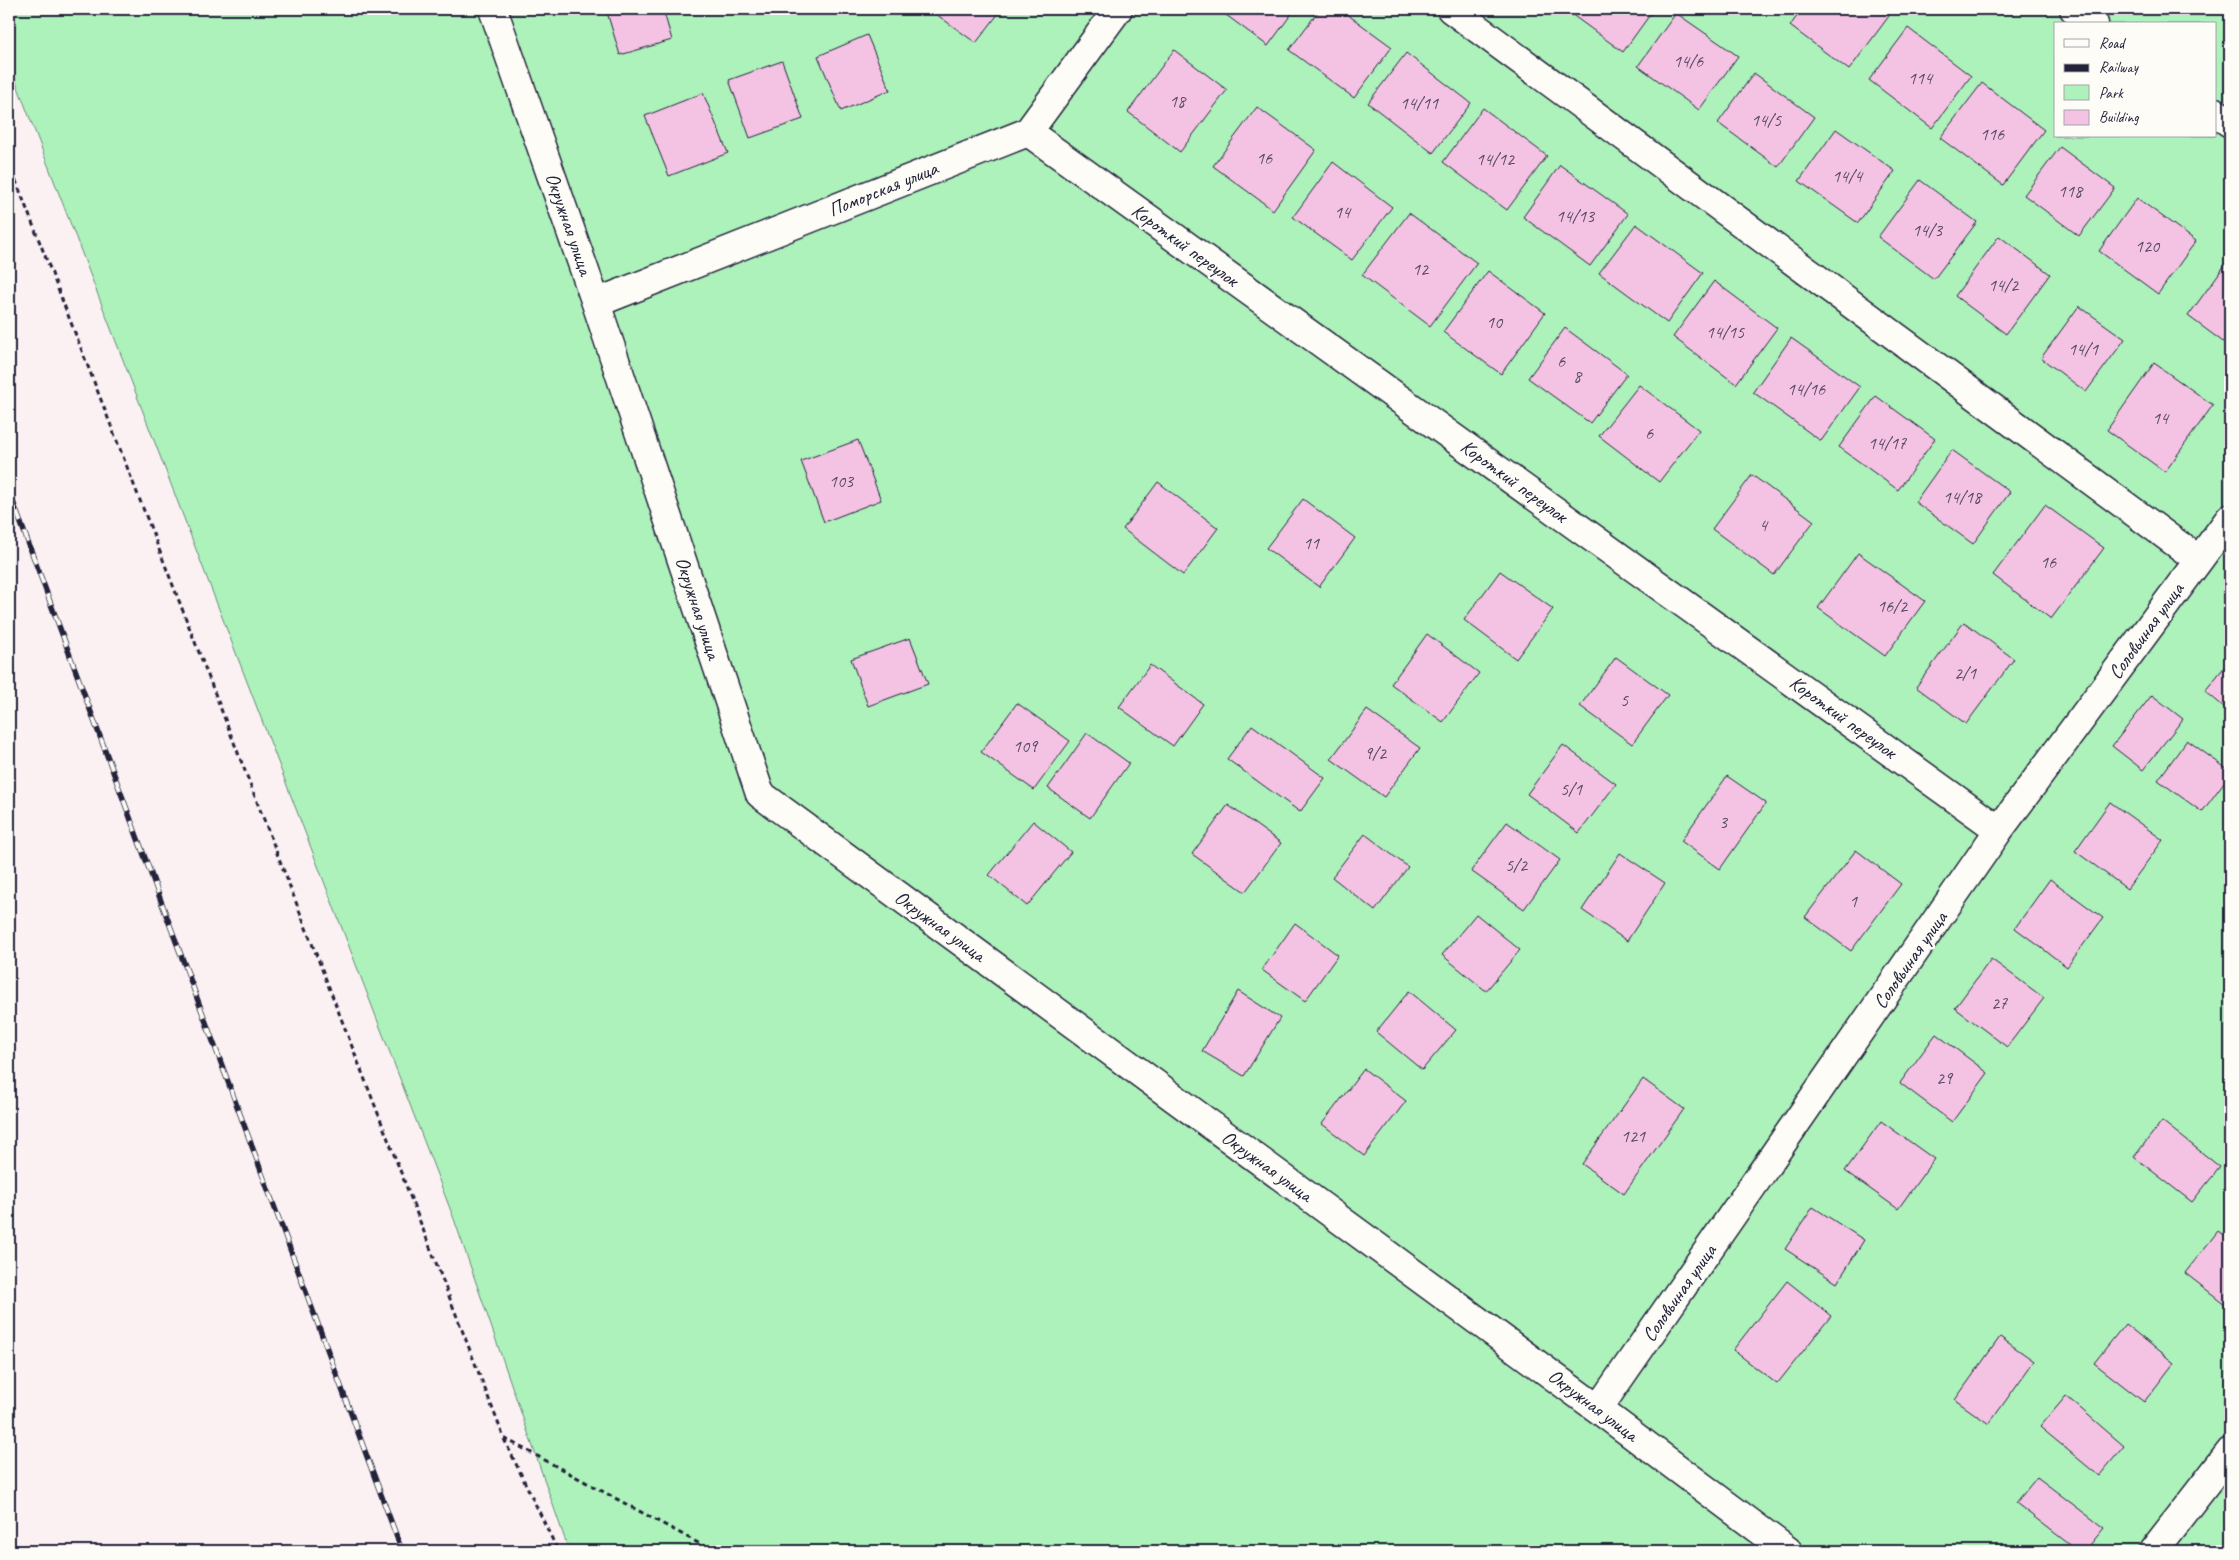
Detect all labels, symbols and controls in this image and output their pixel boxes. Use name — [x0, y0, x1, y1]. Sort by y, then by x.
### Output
legend — [2054, 22, 2216, 138]
text: Road — [2099, 34, 2126, 53]
house number: 14/6 — [1673, 50, 1704, 72]
text: Railway — [2099, 58, 2140, 77]
house number: 114 — [1908, 67, 1934, 89]
text: Park — [2099, 84, 2124, 103]
house number: 18 — [1169, 90, 1187, 112]
house number: 14/11 — [1400, 92, 1439, 114]
text: Building — [2099, 108, 2139, 127]
house number: 14/5 — [1751, 109, 1782, 131]
house number: 116 — [1980, 123, 2005, 145]
house number: 16 — [1256, 147, 1273, 169]
house number: 14/12 — [1476, 148, 1516, 170]
street label: Поморская улица — [825, 155, 943, 222]
house number: 14/4 — [1832, 165, 1864, 187]
street label: Окружная улица — [540, 170, 599, 280]
house number: 118 — [2058, 180, 2084, 202]
street label: Короткий переулок — [1127, 198, 1245, 293]
house number: 14 — [1334, 201, 1352, 223]
house number: 14/13 — [1556, 205, 1596, 227]
house number: 14/3 — [1912, 219, 1944, 241]
house number: 120 — [2135, 235, 2161, 257]
house number: 12 — [1412, 258, 1430, 280]
house number: 14/2 — [1988, 274, 2020, 296]
house number: 10 — [1486, 311, 1504, 333]
house number: 14/15 — [1706, 321, 1745, 343]
house number: 14/1 — [2068, 338, 2099, 360]
house number: 6 — [1557, 350, 1566, 372]
house number: 8 — [1573, 365, 1583, 387]
house number: 14/16 — [1787, 378, 1826, 400]
house number: 14 — [2152, 407, 2170, 429]
house number: 6 — [1645, 422, 1654, 444]
house number: 14/17 — [1868, 432, 1907, 454]
street label: Короткий переулок — [1456, 434, 1574, 529]
house number: 103 — [829, 470, 855, 492]
house number: 14/18 — [1943, 486, 1983, 508]
house number: 4 — [1759, 514, 1769, 536]
house number: 11 — [1303, 532, 1320, 554]
house number: 16 — [2040, 551, 2057, 573]
street label: Окружная улица — [670, 554, 727, 664]
street label: Соловьиная улица — [2103, 576, 2191, 684]
house number: 16/2 — [1877, 595, 1909, 617]
house number: 2/1 — [1954, 662, 1977, 684]
street label: Короткий переулок — [1785, 670, 1903, 765]
house number: 5 — [1620, 689, 1629, 711]
house number: 109 — [1013, 735, 1039, 757]
house number: 9/2 — [1364, 742, 1388, 764]
house number: 5/1 — [1560, 778, 1583, 800]
house number: 3 — [1719, 811, 1729, 833]
house number: 5/2 — [1505, 854, 1529, 876]
street label: Окружная улица — [890, 885, 992, 968]
house number: 1 — [1849, 890, 1858, 912]
street label: Соловьиная улица — [1867, 905, 1954, 1013]
house number: 27 — [1991, 992, 2008, 1014]
house number: 29 — [1936, 1067, 1954, 1089]
street label: Окружная улица — [1217, 1125, 1319, 1208]
house number: 121 — [1621, 1125, 1646, 1147]
street label: Соловьиная улица — [1636, 1238, 1723, 1346]
street label: Окружная улица — [1543, 1363, 1644, 1448]

